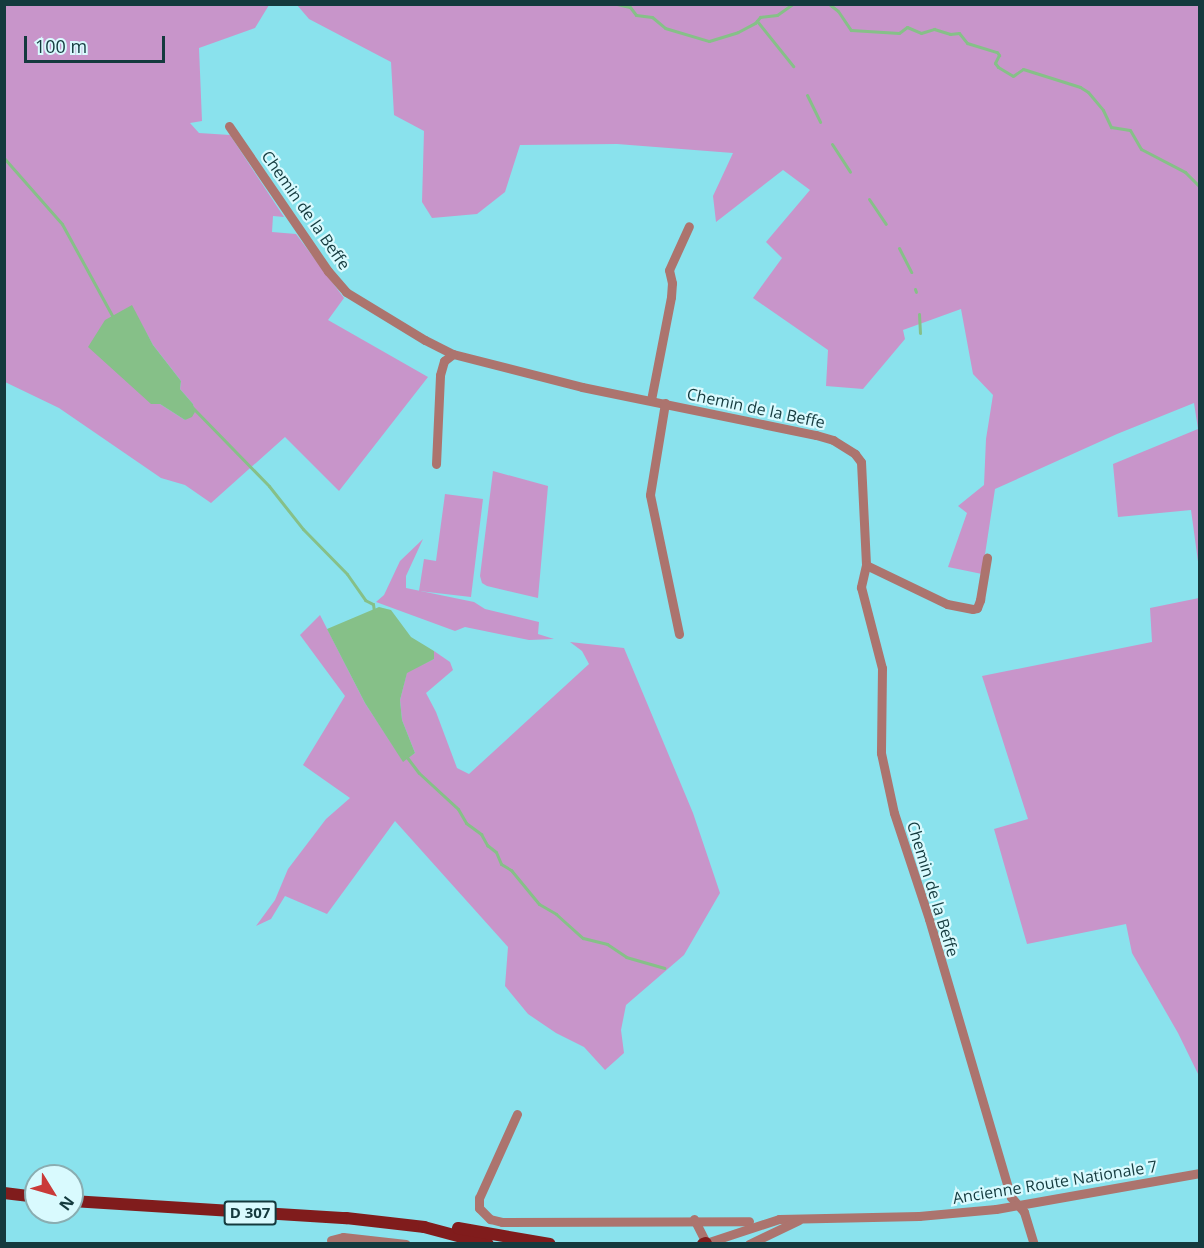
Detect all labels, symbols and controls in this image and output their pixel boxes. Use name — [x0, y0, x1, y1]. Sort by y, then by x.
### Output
scale bar — [27, 24, 168, 62]
text: 100 m — [35, 34, 87, 58]
street label: Chemin de la Beffe — [258, 147, 354, 273]
street label: Chemin de la Beffe — [685, 384, 827, 432]
street label: Chemin de la Beffe — [903, 819, 963, 959]
street label: Ancienne Route Nationale 7 — [951, 1156, 1159, 1208]
north arrow — [24, 1164, 84, 1224]
text: N — [54, 1192, 79, 1215]
road number: D 307 — [223, 1201, 277, 1225]

